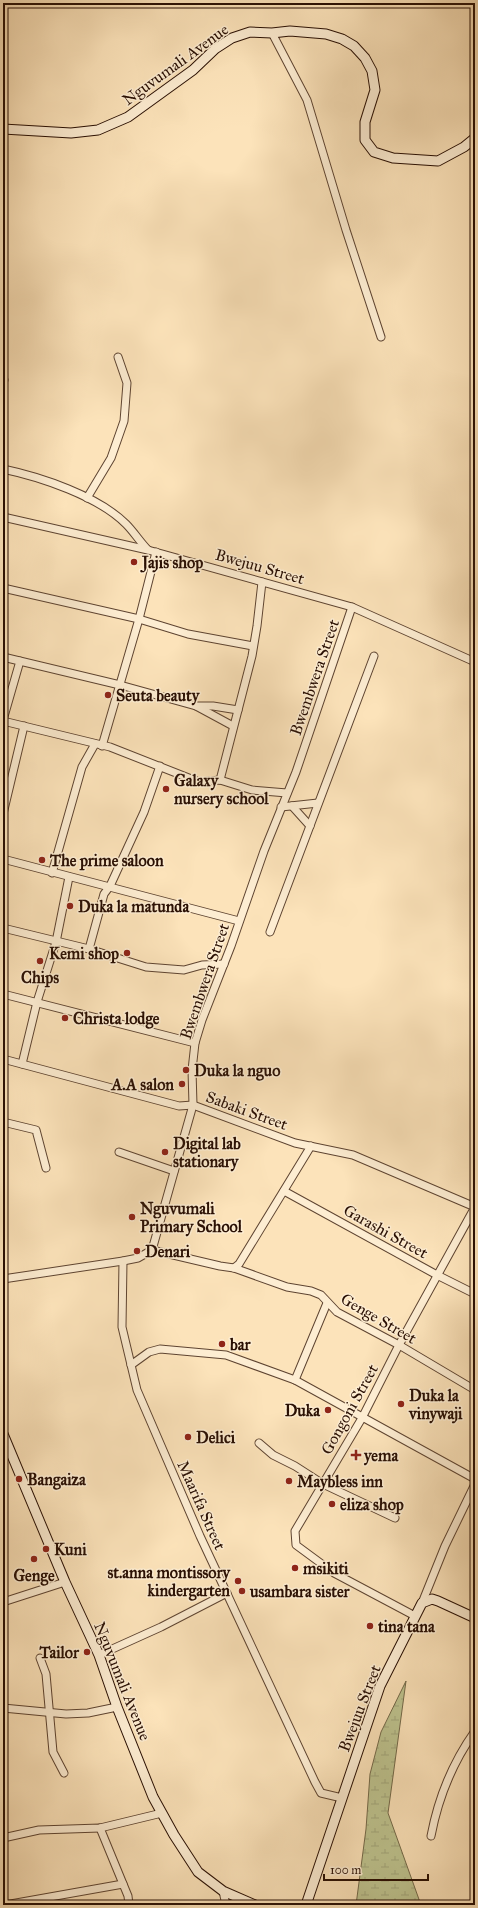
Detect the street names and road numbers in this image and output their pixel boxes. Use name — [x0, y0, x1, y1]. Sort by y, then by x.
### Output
street label: Nguvumali Avenue — [119, 19, 233, 110]
street label: Bwejuu Street — [213, 545, 307, 588]
street label: Bwembwera Street — [286, 616, 343, 738]
street label: Bwembwera Street — [176, 920, 233, 1042]
street label: Sabaki Street — [203, 1087, 291, 1134]
street label: Garashi Street — [340, 1200, 432, 1263]
street label: Genge Street — [337, 1289, 420, 1349]
street label: Gongoni Street — [317, 1360, 383, 1458]
street label: Maarifa Street — [173, 1458, 230, 1553]
street label: Nguvumali Avenue — [89, 1619, 155, 1744]
street label: Bwejuu Street — [334, 1662, 385, 1754]

